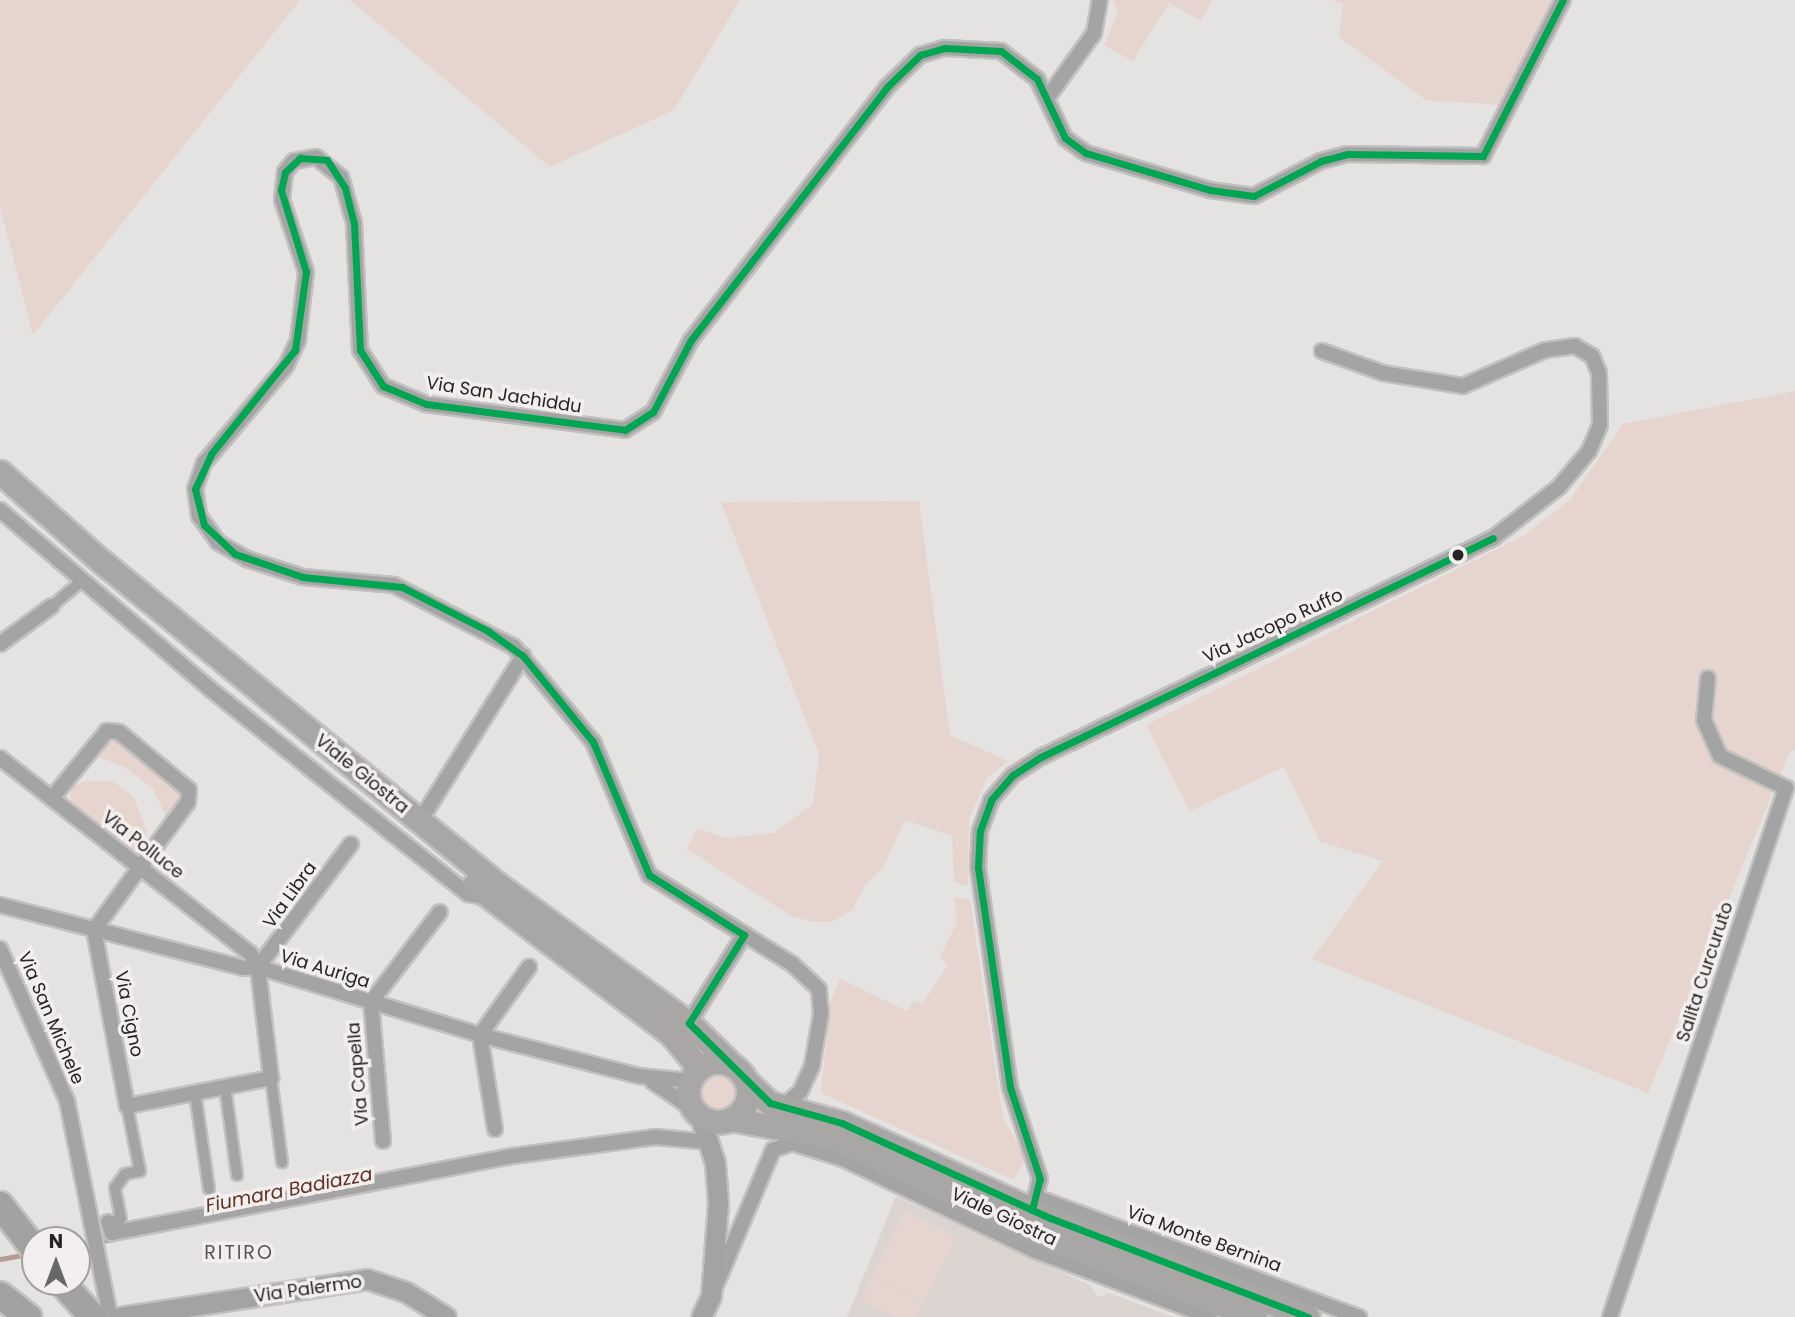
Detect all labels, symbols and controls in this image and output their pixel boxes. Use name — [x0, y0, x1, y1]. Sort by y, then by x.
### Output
street label: Via San Jachiddu — [425, 372, 583, 418]
unlabelled marker — [1451, 548, 1465, 562]
street label: Via Jacopo Ruffo — [1200, 584, 1346, 668]
street label: Viale Giostra — [311, 730, 413, 818]
street label: Via Polluce — [98, 806, 188, 884]
street label: Via Libra — [259, 858, 321, 932]
street label: Salita Curcuruto — [1672, 899, 1738, 1045]
street label: Via Auriga — [278, 945, 372, 993]
street label: Via San Michele — [13, 949, 89, 1087]
street label: Via Cigno — [110, 969, 148, 1059]
street label: Via Capella — [343, 1021, 373, 1127]
water label: Fiumara Badiazza — [204, 1163, 374, 1217]
street label: Viale Giostra — [948, 1183, 1060, 1251]
street label: Via Monte Bernina — [1124, 1201, 1284, 1277]
north arrow — [21, 1226, 91, 1296]
text: N — [49, 1228, 63, 1255]
district label: RITIRO — [205, 1242, 273, 1264]
street label: Via Palermo — [253, 1271, 363, 1307]

